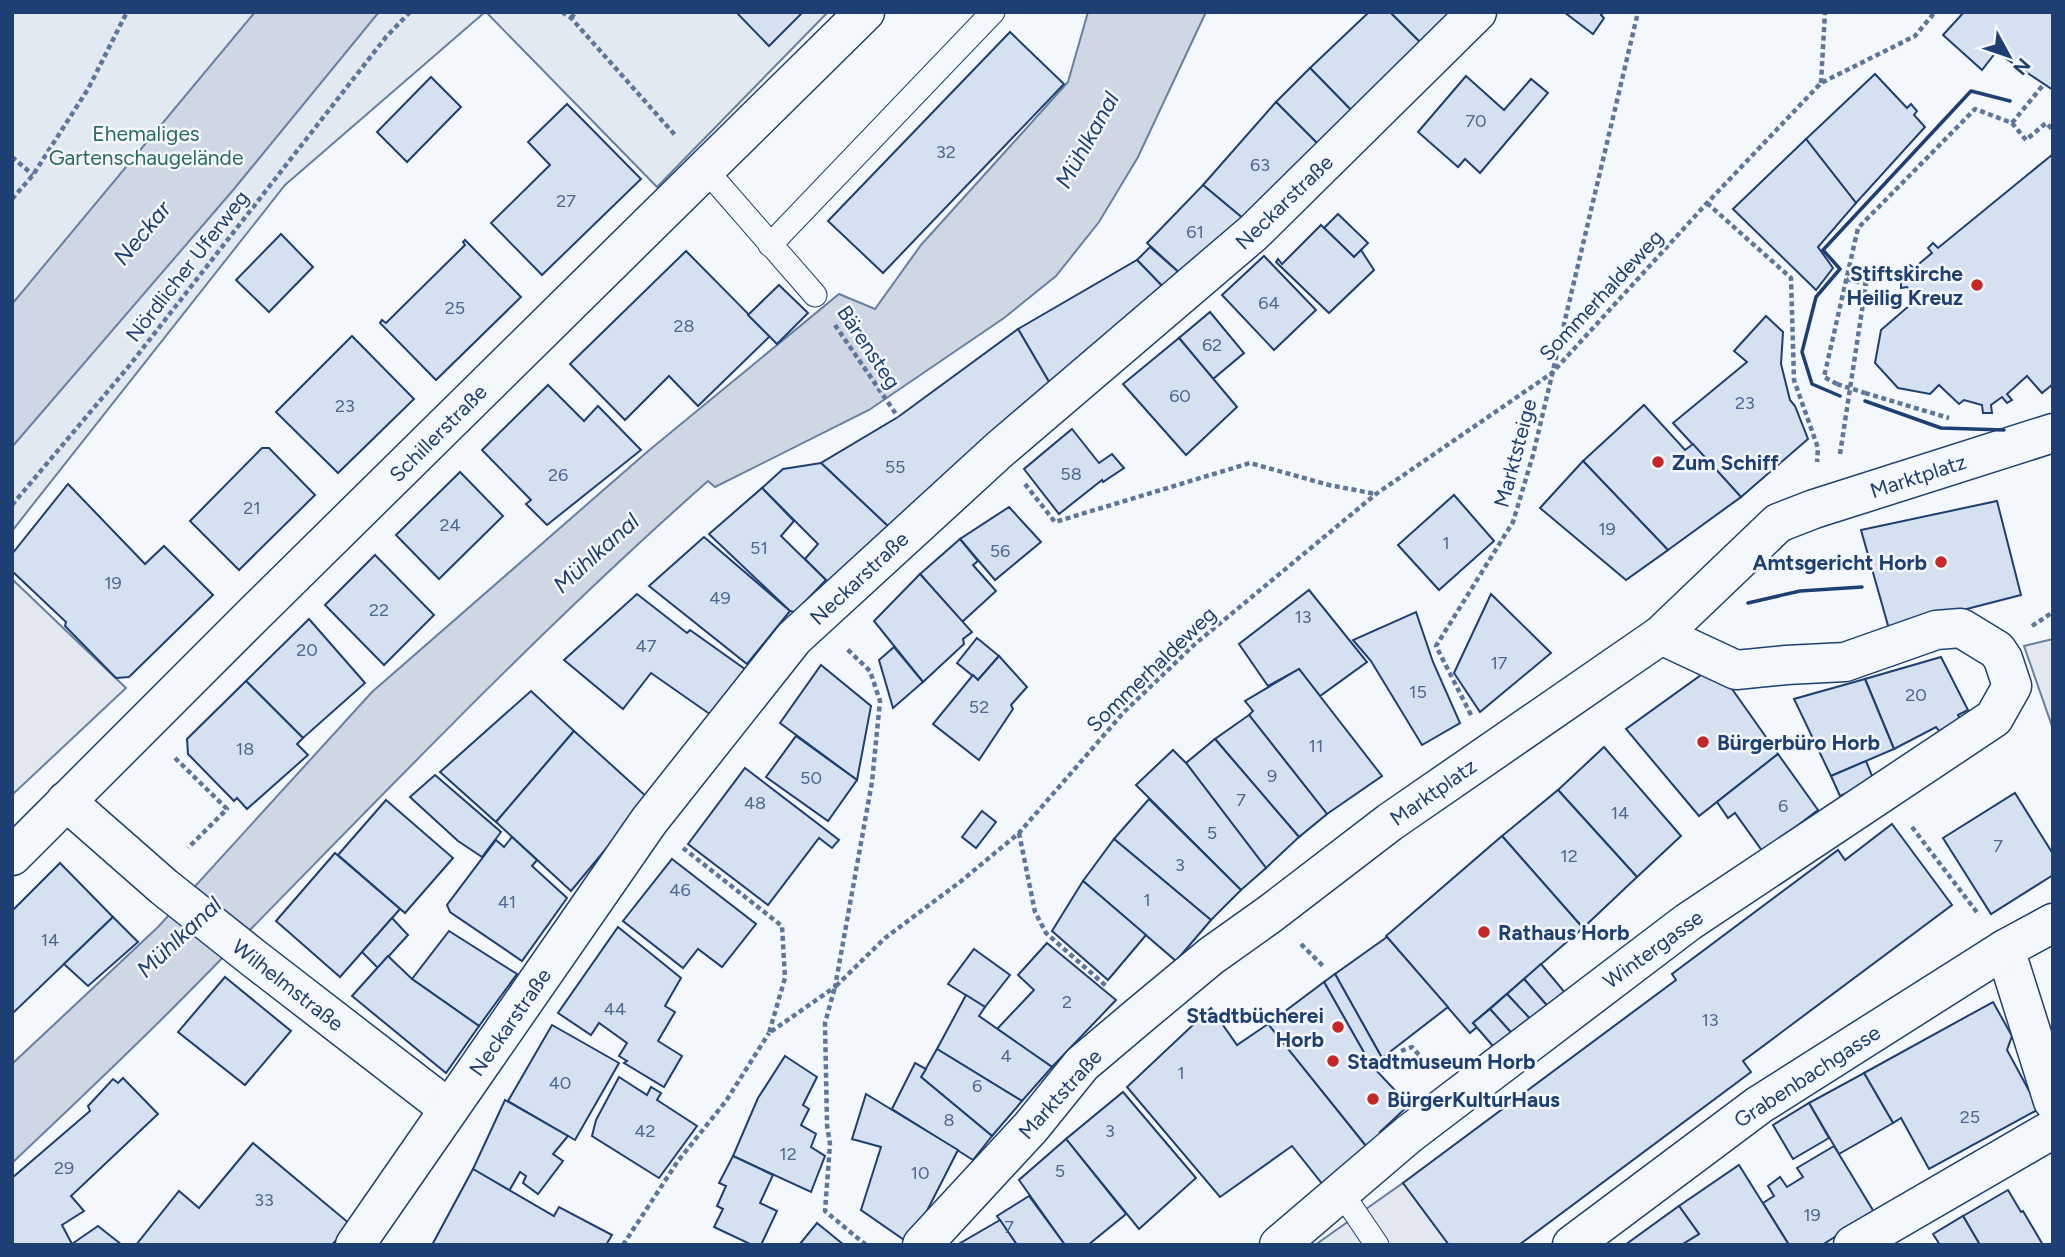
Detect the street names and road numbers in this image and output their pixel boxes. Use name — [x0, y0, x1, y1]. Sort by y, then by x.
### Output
street label: Neckarstraße — [1230, 149, 1338, 255]
street label: Nördlicher Uferweg — [120, 185, 254, 347]
street label: Sommerhaldeweg — [1534, 224, 1668, 366]
street label: Bärensteg — [832, 301, 906, 393]
street label: Schillerstraße — [384, 379, 492, 487]
street label: Marktsteige — [1488, 396, 1542, 510]
street label: Marktplatz — [1867, 449, 1969, 503]
street label: Neckarstraße — [805, 526, 913, 630]
street label: Sommerhaldeweg — [1081, 601, 1221, 737]
street label: Marktplatz — [1385, 753, 1481, 831]
street label: Wintergasse — [1598, 904, 1708, 994]
street label: Wilhelmstraße — [227, 934, 349, 1036]
street label: Neckarstraße — [464, 963, 556, 1081]
street label: Grabenbachgasse — [1729, 1019, 1885, 1133]
street label: Marktstraße — [1013, 1044, 1107, 1144]

